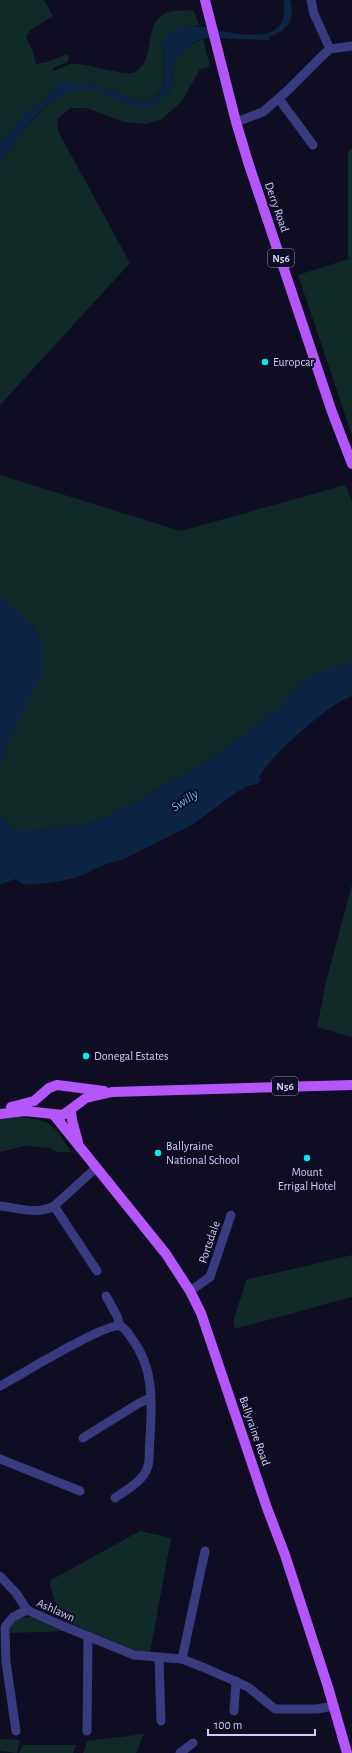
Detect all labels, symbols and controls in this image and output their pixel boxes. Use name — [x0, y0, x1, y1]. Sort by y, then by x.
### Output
street label: Derry Road — [262, 180, 291, 234]
road number: N56 — [268, 249, 294, 267]
place label: Europcar — [273, 356, 314, 368]
marker: Europcar — [260, 357, 270, 367]
water label: Swilly — [169, 787, 201, 814]
place label: Donegal Estates — [94, 1050, 169, 1062]
marker: Donegal Estates — [81, 1051, 91, 1061]
road number: N56 — [272, 1077, 298, 1095]
place label: Ballyraine National School — [166, 1140, 240, 1166]
marker: Ballyraine National School — [153, 1148, 163, 1158]
marker: Mount Errigal Hotel — [302, 1153, 312, 1163]
place label: Mount Errigal Hotel — [278, 1166, 336, 1192]
street label: Portsdale — [196, 1219, 222, 1265]
street label: Ballyraine Road — [237, 1395, 273, 1468]
street label: Ashlawn — [35, 1596, 77, 1624]
scale bar — [208, 1711, 315, 1737]
text: 100 m — [214, 1719, 242, 1731]

